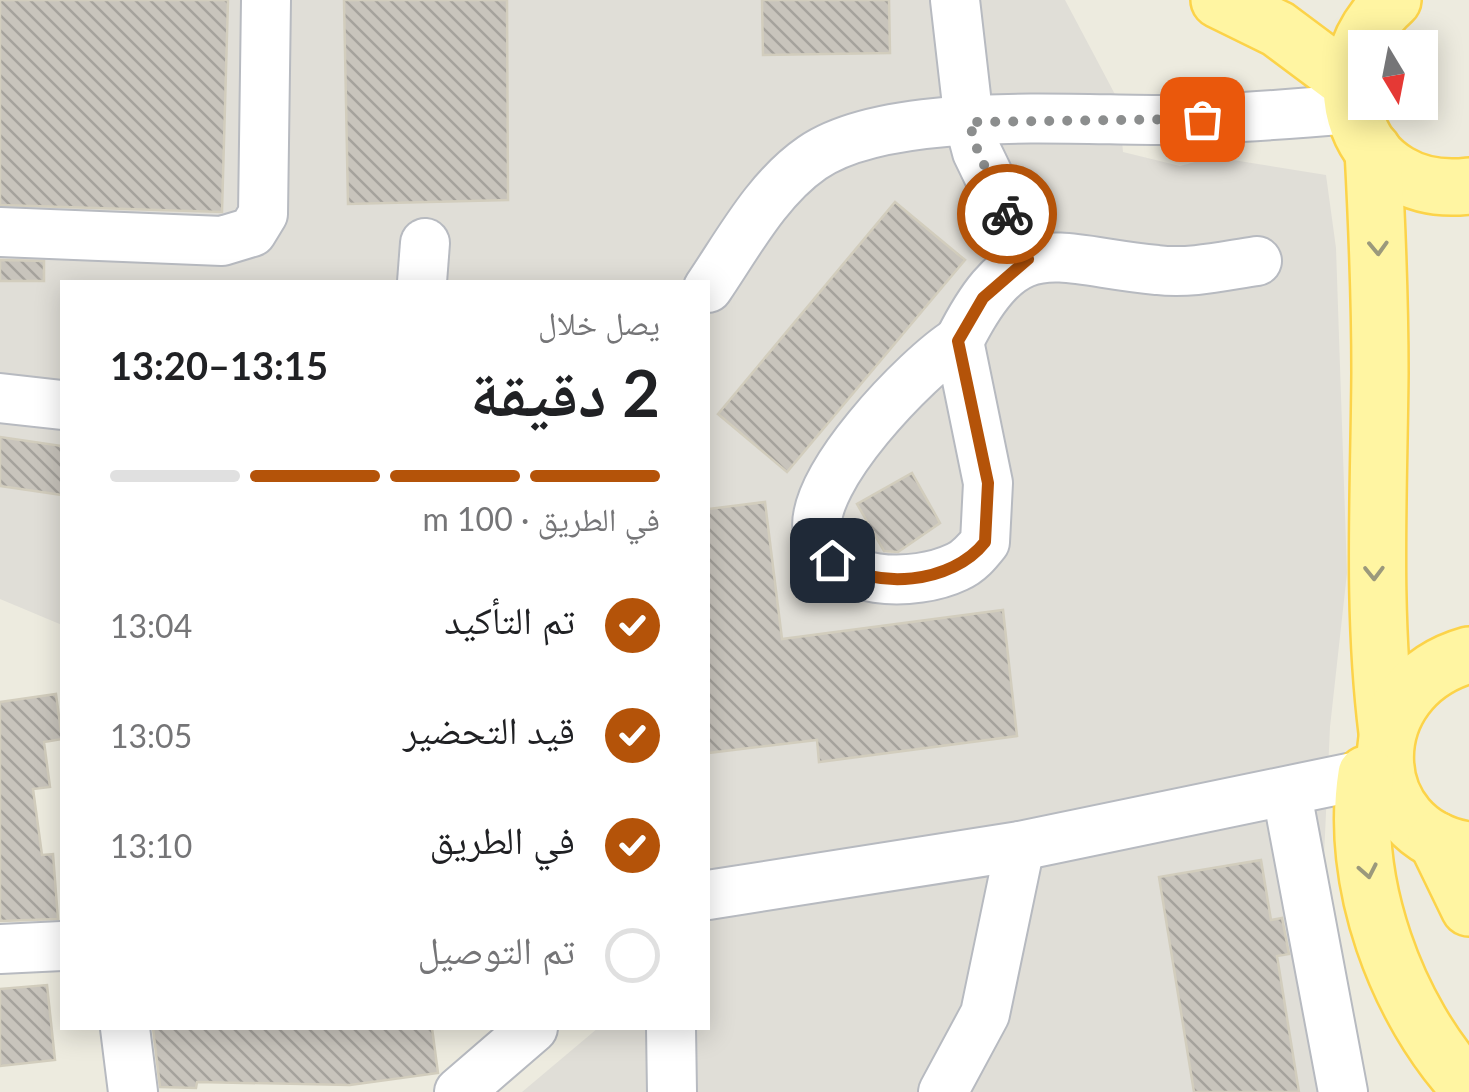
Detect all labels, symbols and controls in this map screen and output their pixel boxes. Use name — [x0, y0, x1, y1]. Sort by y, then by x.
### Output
north arrow — [1348, 30, 1438, 120]
map controls — [1348, 30, 1438, 120]
pin — [1160, 77, 1245, 162]
icon: bag — [1175, 92, 1230, 147]
courier — [957, 164, 1057, 264]
icon: bike — [980, 187, 1035, 242]
one-way arrow — [1367, 240, 1388, 256]
text: يصل خلال — [538, 303, 660, 342]
text: 13:15–13:20 — [110, 342, 328, 388]
text: 2 دقيقة — [470, 353, 660, 431]
text: في الطريق · 100 m — [422, 499, 660, 538]
pin — [790, 518, 875, 603]
icon: home — [805, 533, 860, 588]
one-way arrow — [1364, 565, 1385, 581]
text: تم التأكيد — [444, 596, 575, 642]
icon: check — [605, 598, 660, 653]
text: 13:04 — [110, 606, 192, 645]
text: قيد التحضير — [403, 706, 575, 752]
icon: check — [605, 708, 660, 763]
text: 13:05 — [110, 716, 192, 755]
text: في الطريق — [429, 816, 575, 862]
icon: check — [605, 818, 660, 873]
text: 13:10 — [110, 826, 192, 865]
one-way arrow — [1356, 862, 1377, 879]
text: تم التوصيل — [418, 926, 575, 972]

